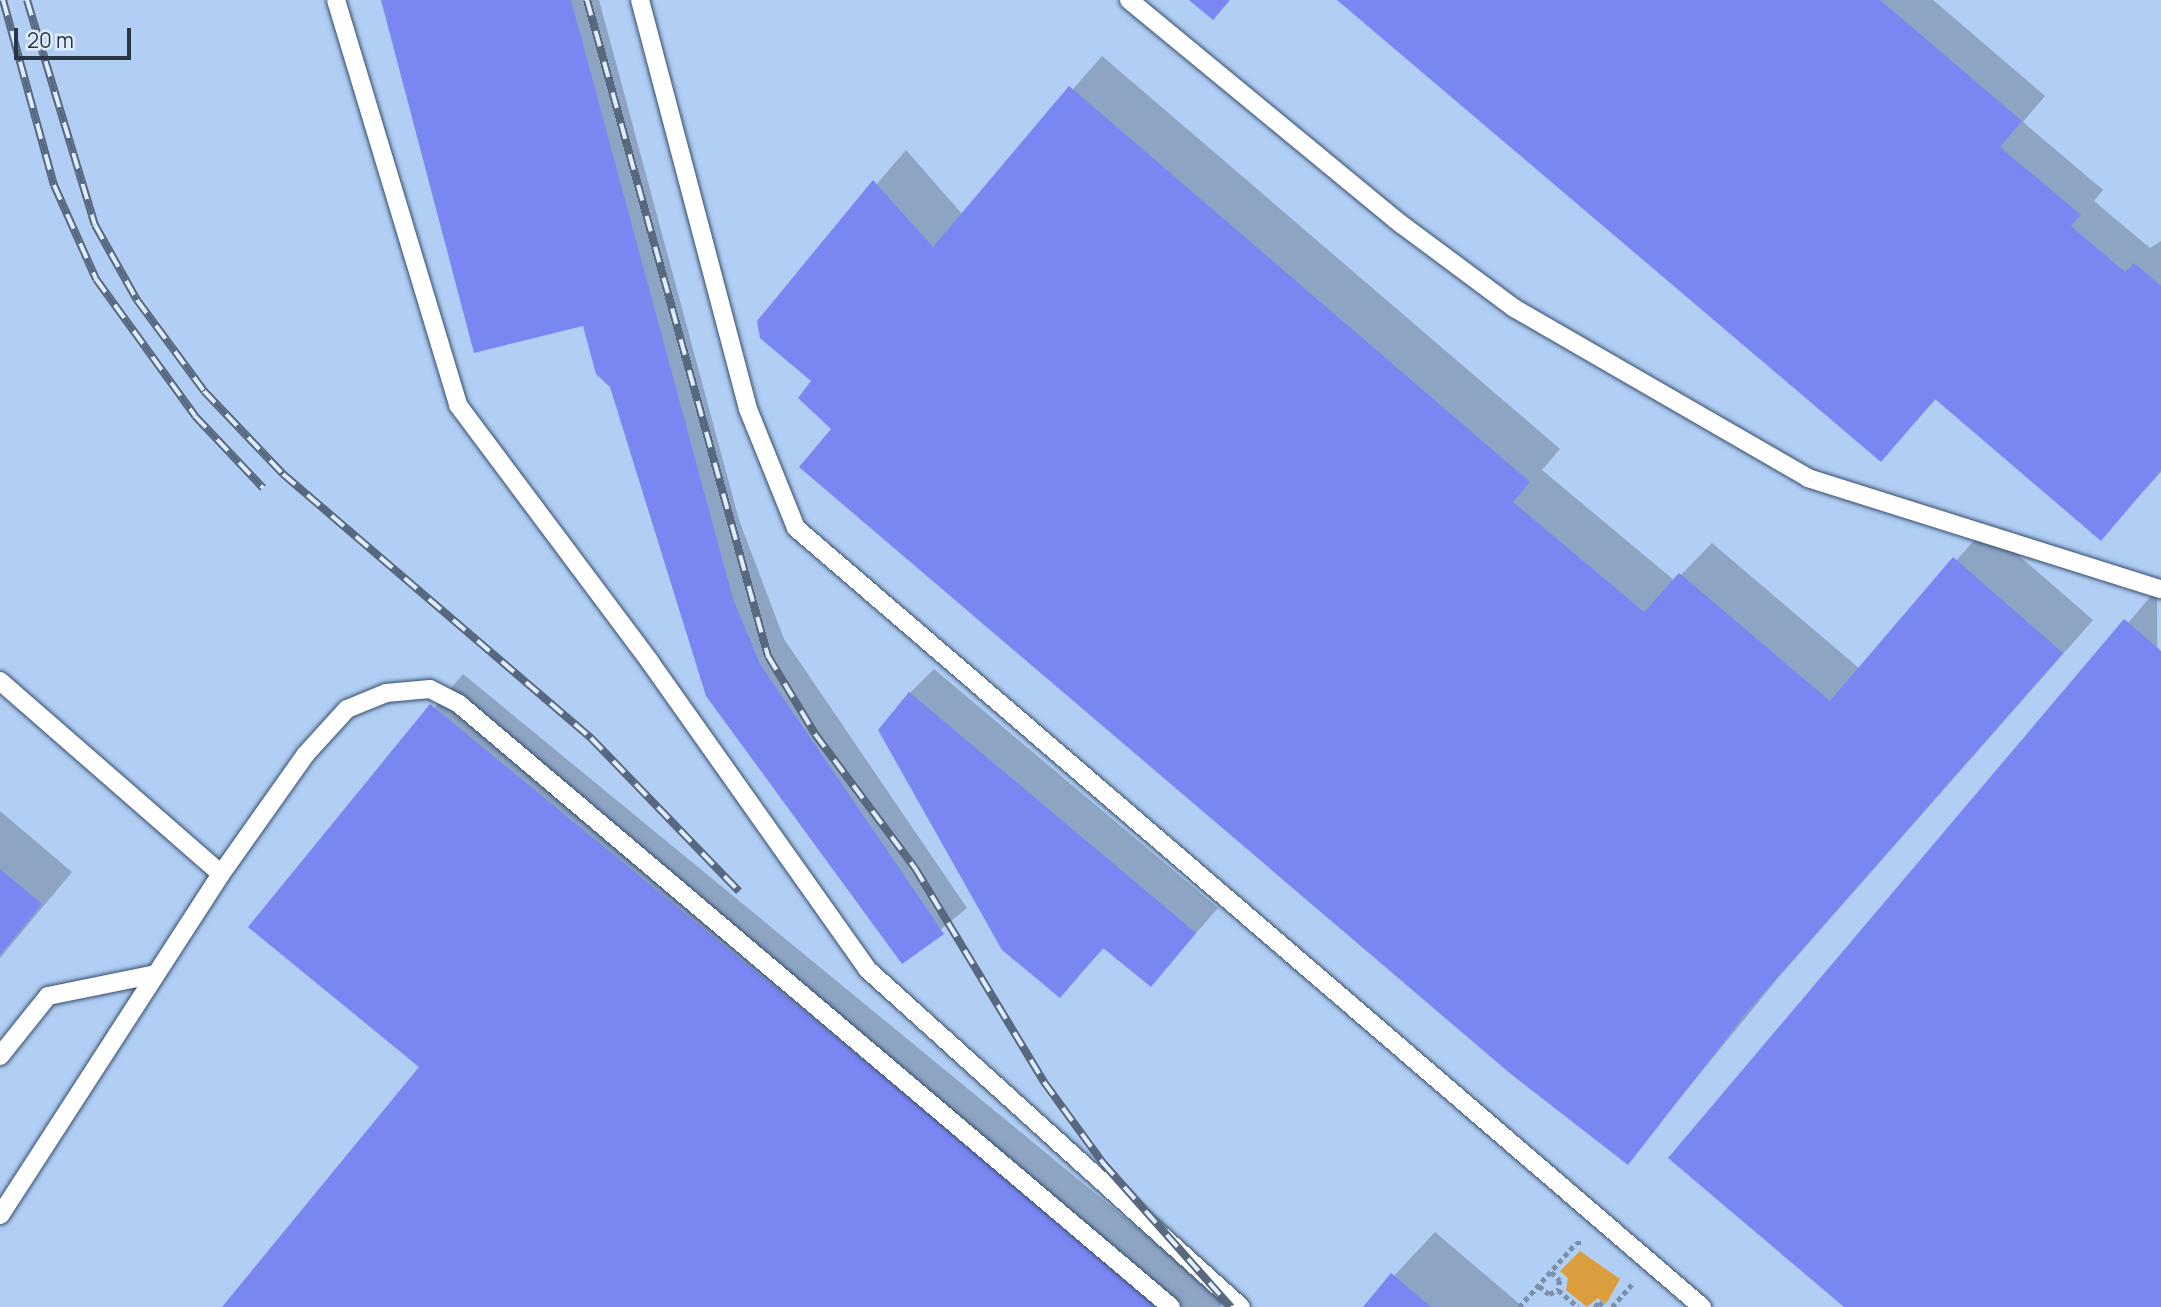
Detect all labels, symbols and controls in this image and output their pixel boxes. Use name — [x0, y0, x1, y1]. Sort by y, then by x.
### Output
scale bar — [18, 14, 135, 58]
text: 20 m — [27, 26, 74, 54]

